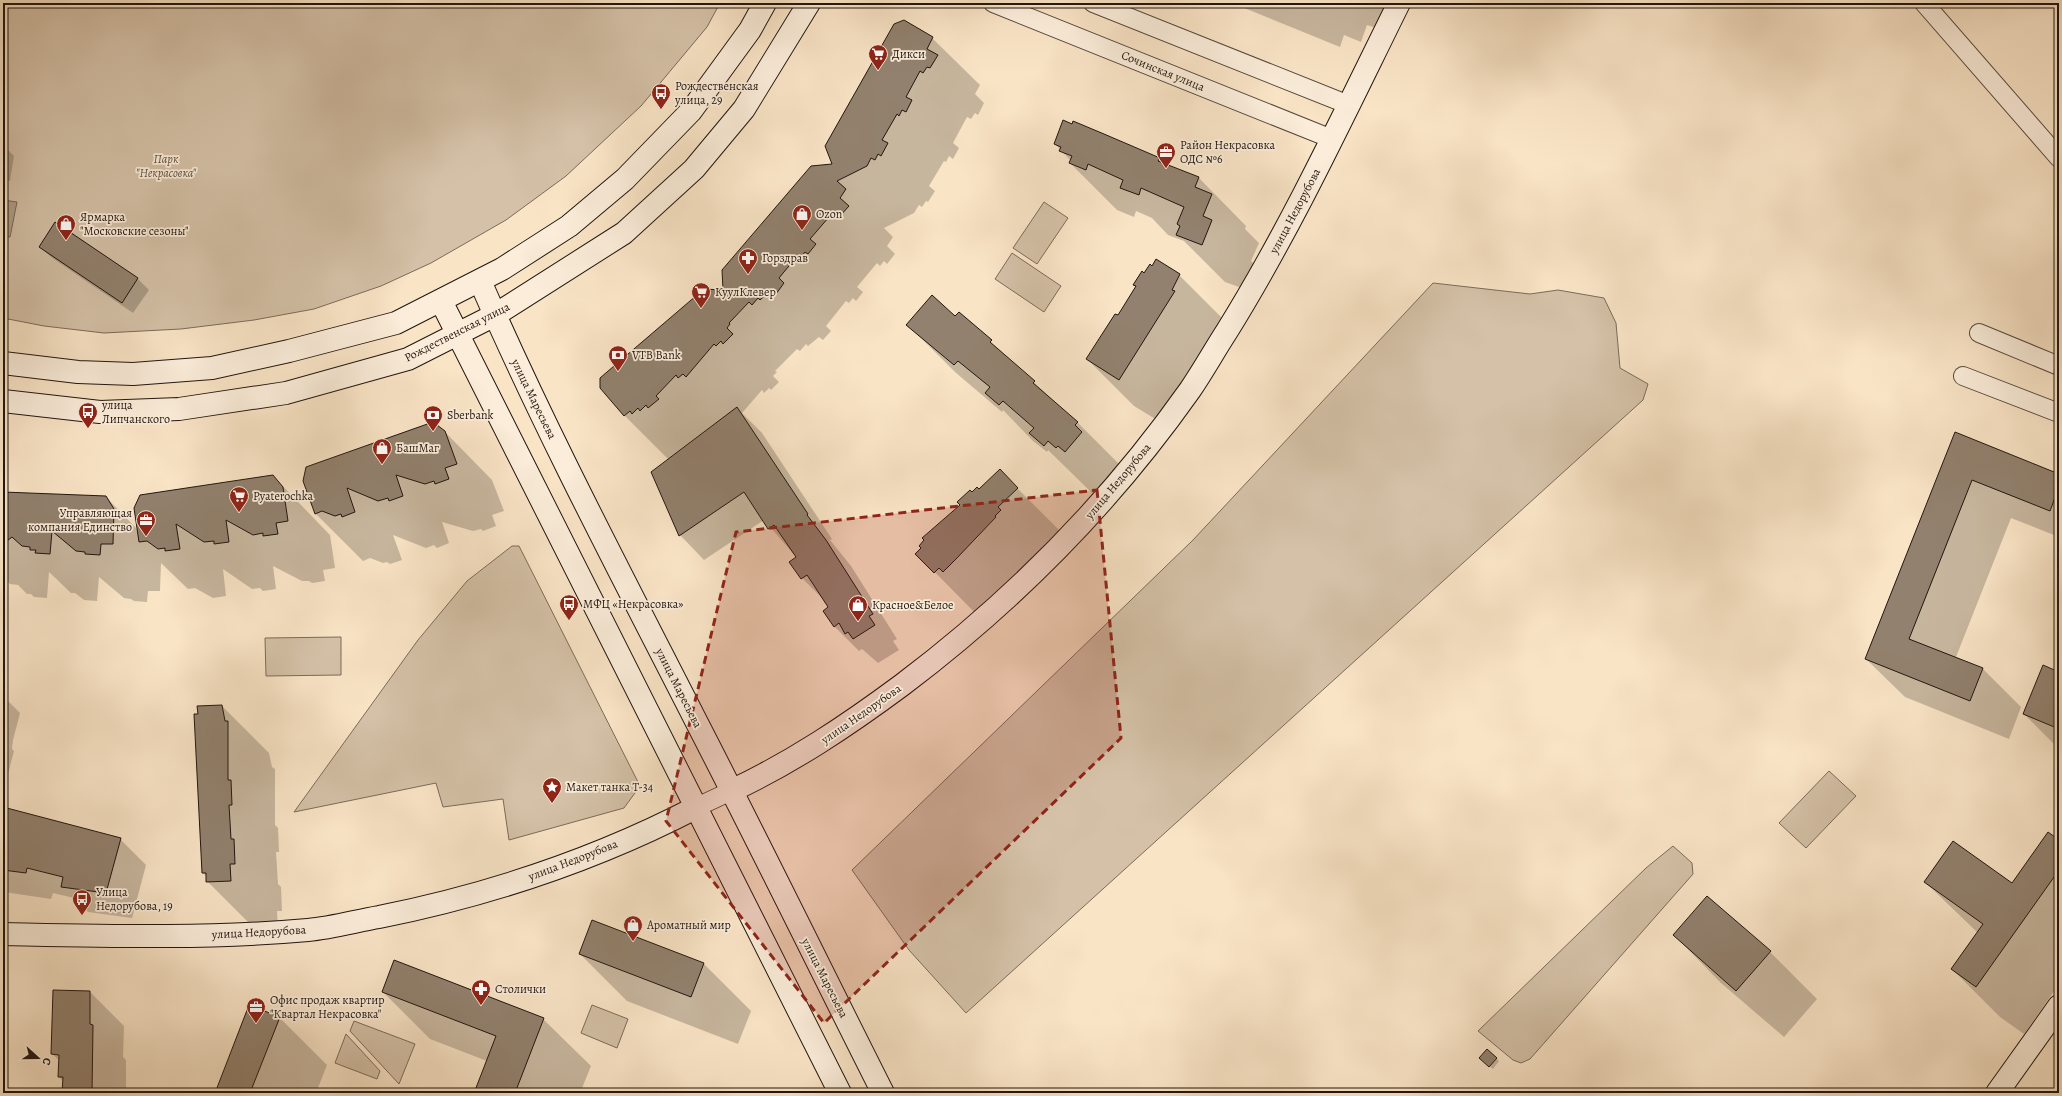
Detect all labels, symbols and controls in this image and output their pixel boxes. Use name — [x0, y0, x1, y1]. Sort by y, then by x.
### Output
supermarket icon: Дикси — [867, 43, 889, 71]
place label: Дикси — [892, 46, 925, 62]
street label: Сочинская улица — [1119, 47, 1208, 95]
place label: Рождественская улица, 29 — [674, 78, 759, 108]
bus stop icon: Рождественская улица, 29 — [650, 82, 672, 110]
place label: Район Некрасовка ОДС №6 — [1180, 137, 1275, 167]
office icon: Район Некрасовка ОДС №6 — [1155, 141, 1177, 169]
park label: Парк "Некрасовка" — [136, 151, 197, 181]
street label: улица Недорубова — [1265, 165, 1324, 257]
shop icon: Ozon — [791, 203, 813, 231]
place label: Ozon — [816, 206, 843, 222]
place label: Ярмарка "Московские сезоны" — [80, 209, 189, 239]
shop icon: Ярмарка "Московские сезоны" — [55, 213, 77, 241]
pharmacy icon: Горздрав — [737, 247, 759, 275]
place label: Горздрав — [762, 250, 808, 266]
supermarket icon: КуулКлевер — [690, 281, 712, 309]
place label: КуулКлевер — [715, 284, 776, 300]
street label: Рождественская улица — [401, 298, 513, 366]
bank icon: VTB Bank — [607, 344, 629, 372]
place label: VTB Bank — [631, 347, 681, 363]
street label: улица Маресьева — [507, 355, 561, 442]
place label: улица Липчанского — [101, 397, 170, 427]
bus stop icon: улица Липчанского — [77, 401, 99, 429]
bank icon: Sberbank — [422, 404, 444, 432]
place label: Sberbank — [447, 407, 494, 423]
shop icon: БашМаг — [371, 437, 393, 465]
street label: улица Недорубова — [1081, 439, 1155, 523]
place label: БашМаг — [396, 440, 439, 456]
supermarket icon: Pyaterochka — [228, 485, 250, 513]
place label: Pyaterochka — [253, 488, 313, 504]
place label: Управляющая компания Единство — [28, 505, 132, 535]
office icon: Управляющая компания Единство — [135, 509, 157, 537]
bus stop icon: МФЦ «Некрасовка» — [558, 593, 580, 621]
shop icon: Красное&Белое — [847, 594, 869, 622]
place label: МФЦ «Некрасовка» — [583, 596, 683, 612]
place label: Красное&Белое — [872, 597, 954, 613]
street label: улица Маресьева — [652, 644, 706, 731]
street label: улица Недорубова — [817, 680, 905, 748]
place icon: Макет танка Т-34 — [541, 776, 563, 804]
place label: Макет танка Т-34 — [566, 779, 654, 795]
street label: улица Недорубова — [525, 835, 620, 885]
place label: Улица Недорубова, 19 — [96, 884, 173, 914]
bus stop icon: Улица Недорубова, 19 — [71, 888, 93, 916]
shop icon: Ароматный мир — [622, 914, 644, 942]
place label: Ароматный мир — [646, 917, 731, 933]
street label: улица Недорубова — [210, 922, 307, 943]
street label: улица Маресьева — [798, 934, 852, 1021]
pharmacy icon: Столички — [470, 978, 492, 1006]
place label: Столички — [495, 981, 546, 997]
place label: Офис продаж квартир "Квартал Некрасовка" — [270, 992, 385, 1022]
office icon: Офис продаж квартир "Квартал Некрасовка" — [245, 996, 267, 1024]
north arrow — [18, 1038, 58, 1078]
text: С — [39, 1056, 55, 1067]

